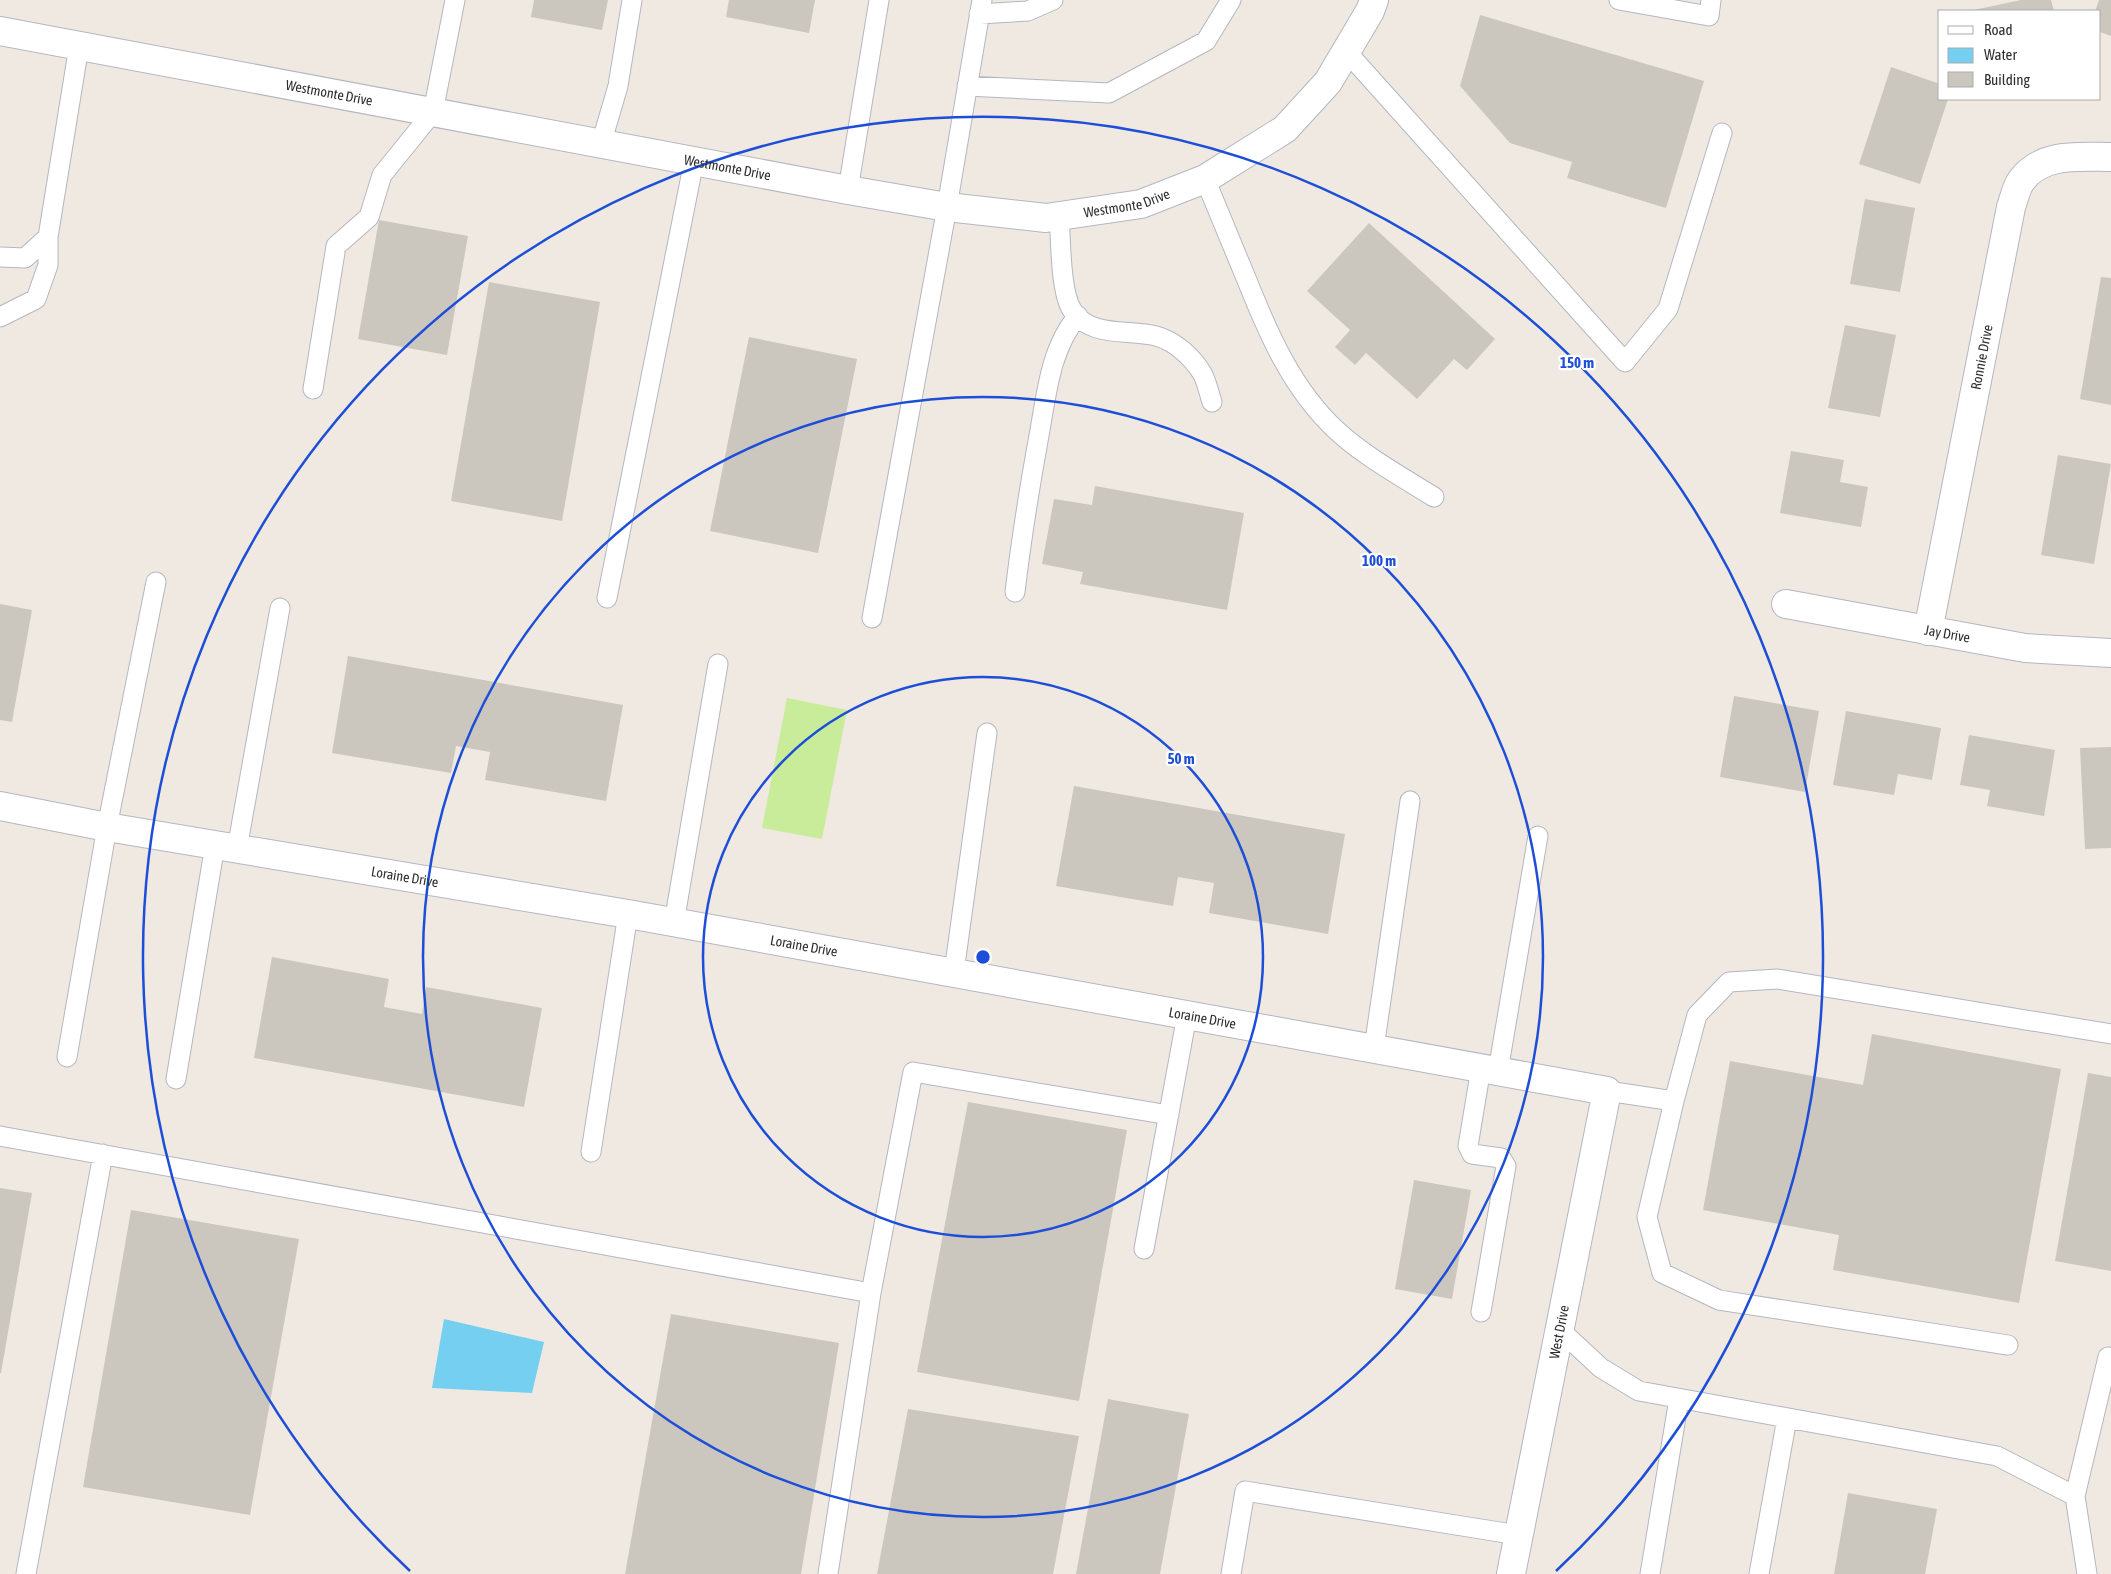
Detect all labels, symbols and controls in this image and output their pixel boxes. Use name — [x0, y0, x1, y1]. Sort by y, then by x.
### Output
legend — [1938, 10, 2101, 100]
text: Road — [1984, 21, 2013, 38]
text: Water — [1984, 46, 2017, 63]
text: Building — [1984, 71, 2030, 88]
street label: Westmonte Drive — [285, 77, 374, 109]
street label: Westmonte Drive — [683, 151, 772, 183]
street label: Westmonte Drive — [1083, 186, 1172, 220]
street label: Ronnie Drive — [1967, 323, 1996, 391]
text: 150 m — [1560, 354, 1594, 371]
text: 100 m — [1362, 552, 1396, 569]
street label: Jay Drive — [1923, 622, 1971, 646]
text: 50 m — [1168, 750, 1195, 767]
street label: Loraine Drive — [370, 863, 440, 890]
street label: Loraine Drive — [769, 932, 839, 960]
centre of rings — [974, 948, 992, 966]
street label: Loraine Drive — [1168, 1004, 1237, 1032]
street label: West Drive — [1546, 1304, 1572, 1360]

